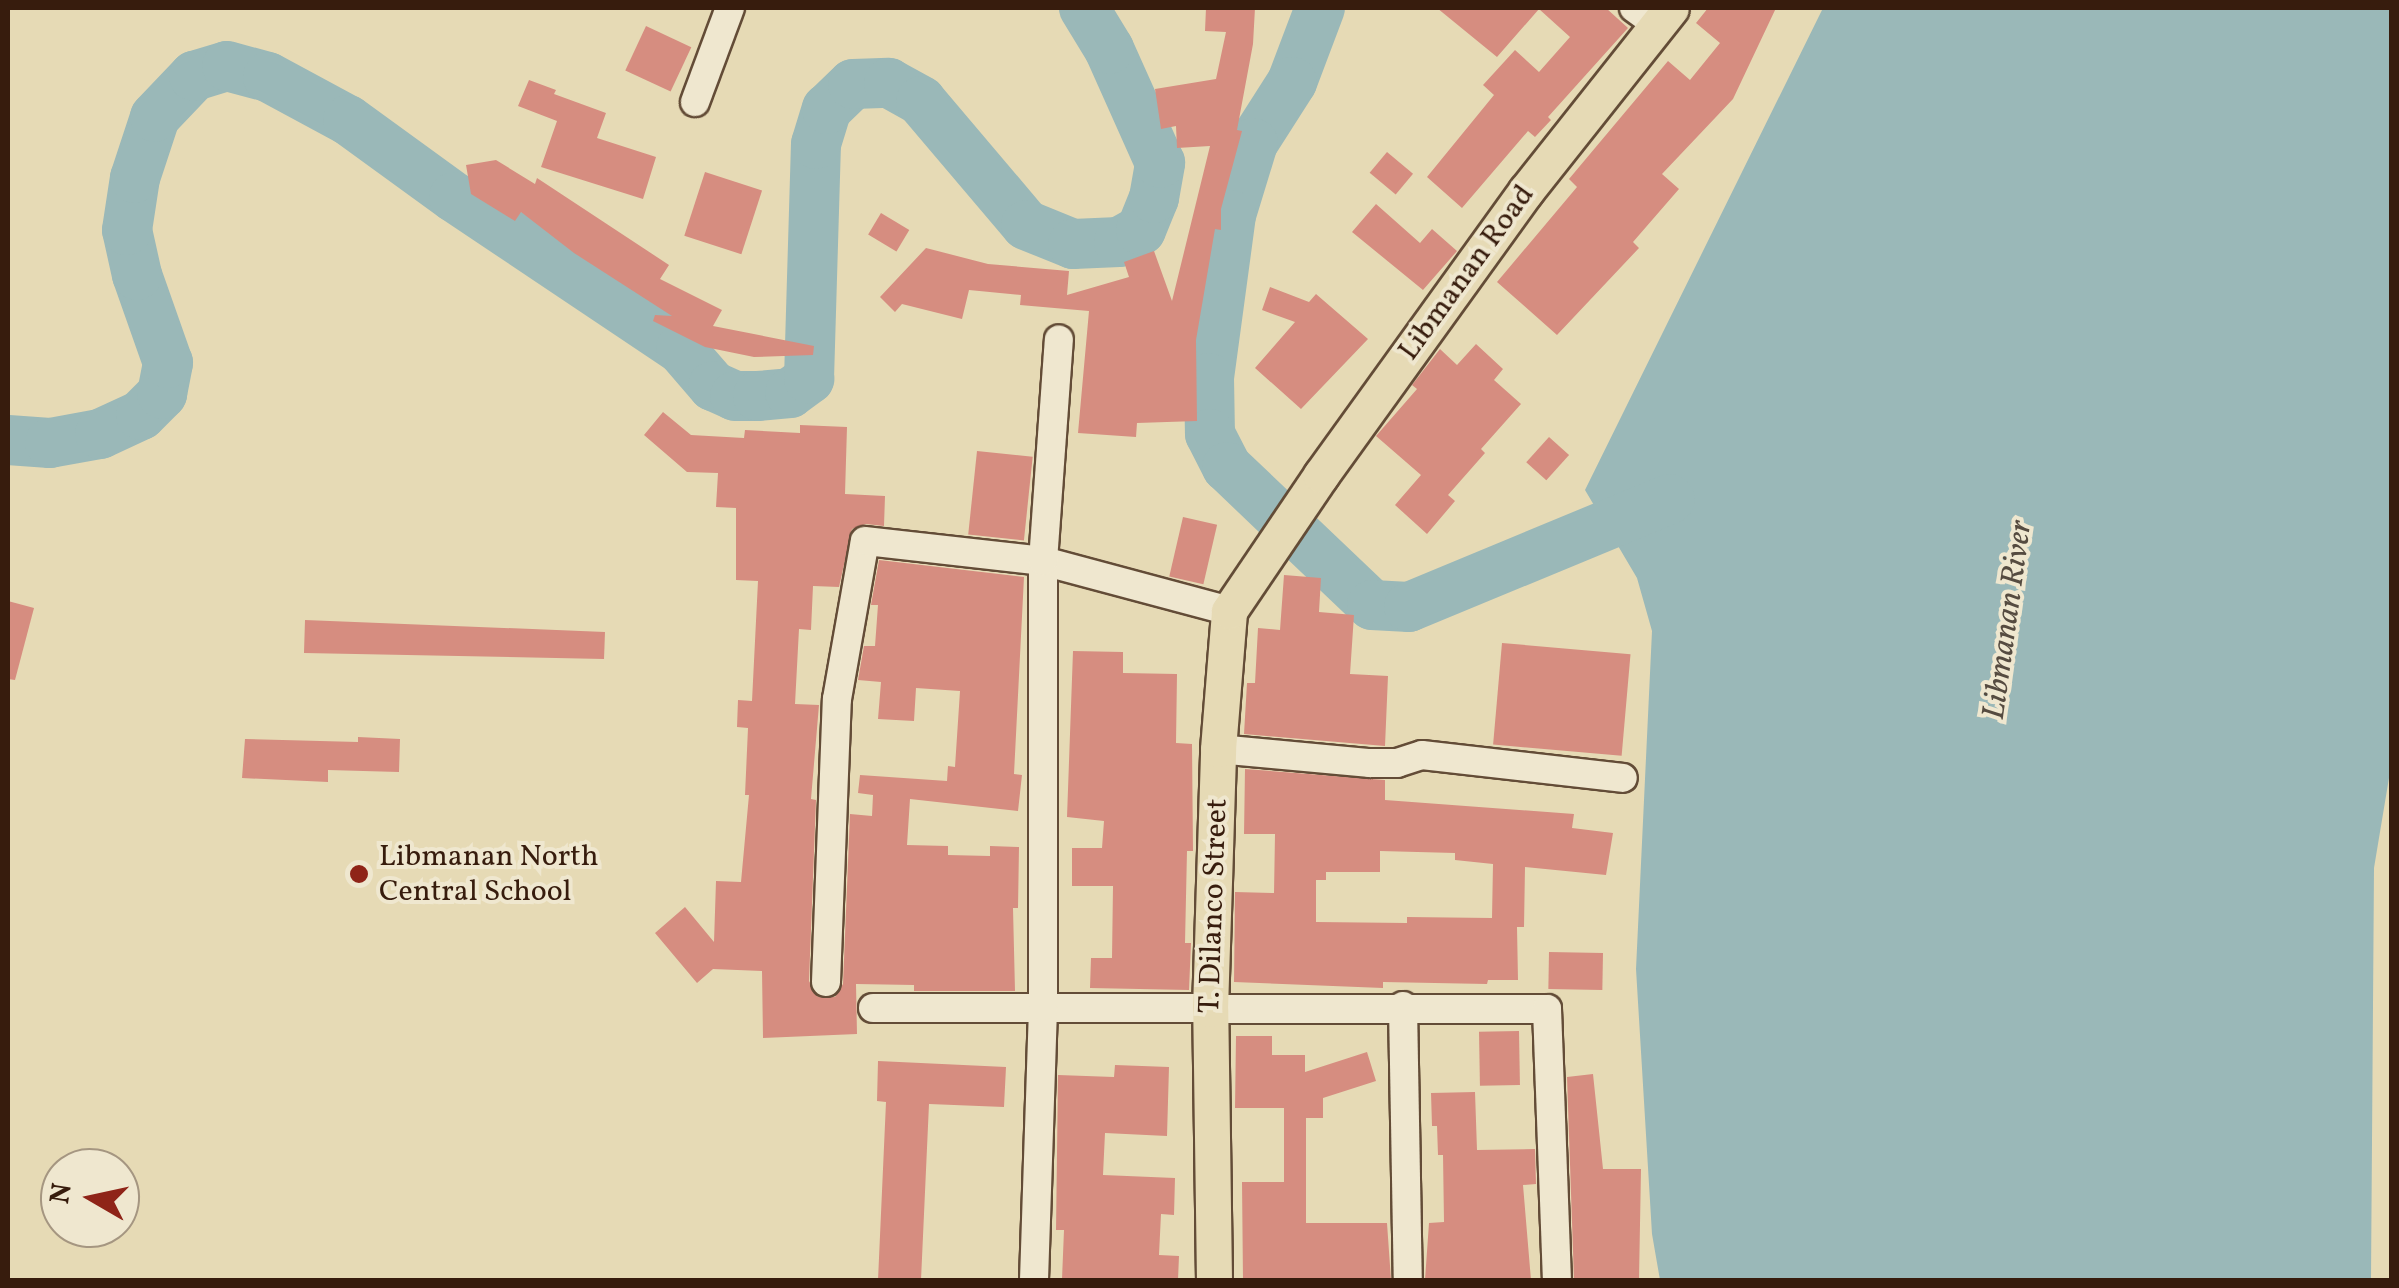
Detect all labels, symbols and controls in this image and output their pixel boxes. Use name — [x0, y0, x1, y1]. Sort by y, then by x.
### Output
street label: Libmanan Road — [1391, 178, 1543, 368]
water label: Libmanan River — [1976, 518, 2042, 722]
street label: T. Dilanco Street — [1192, 798, 1236, 1014]
place label: Libmanan North Central School — [379, 839, 599, 910]
marker: Libmanan North Central School — [348, 863, 370, 885]
north arrow — [40, 1148, 140, 1248]
text: N — [41, 1180, 83, 1207]

